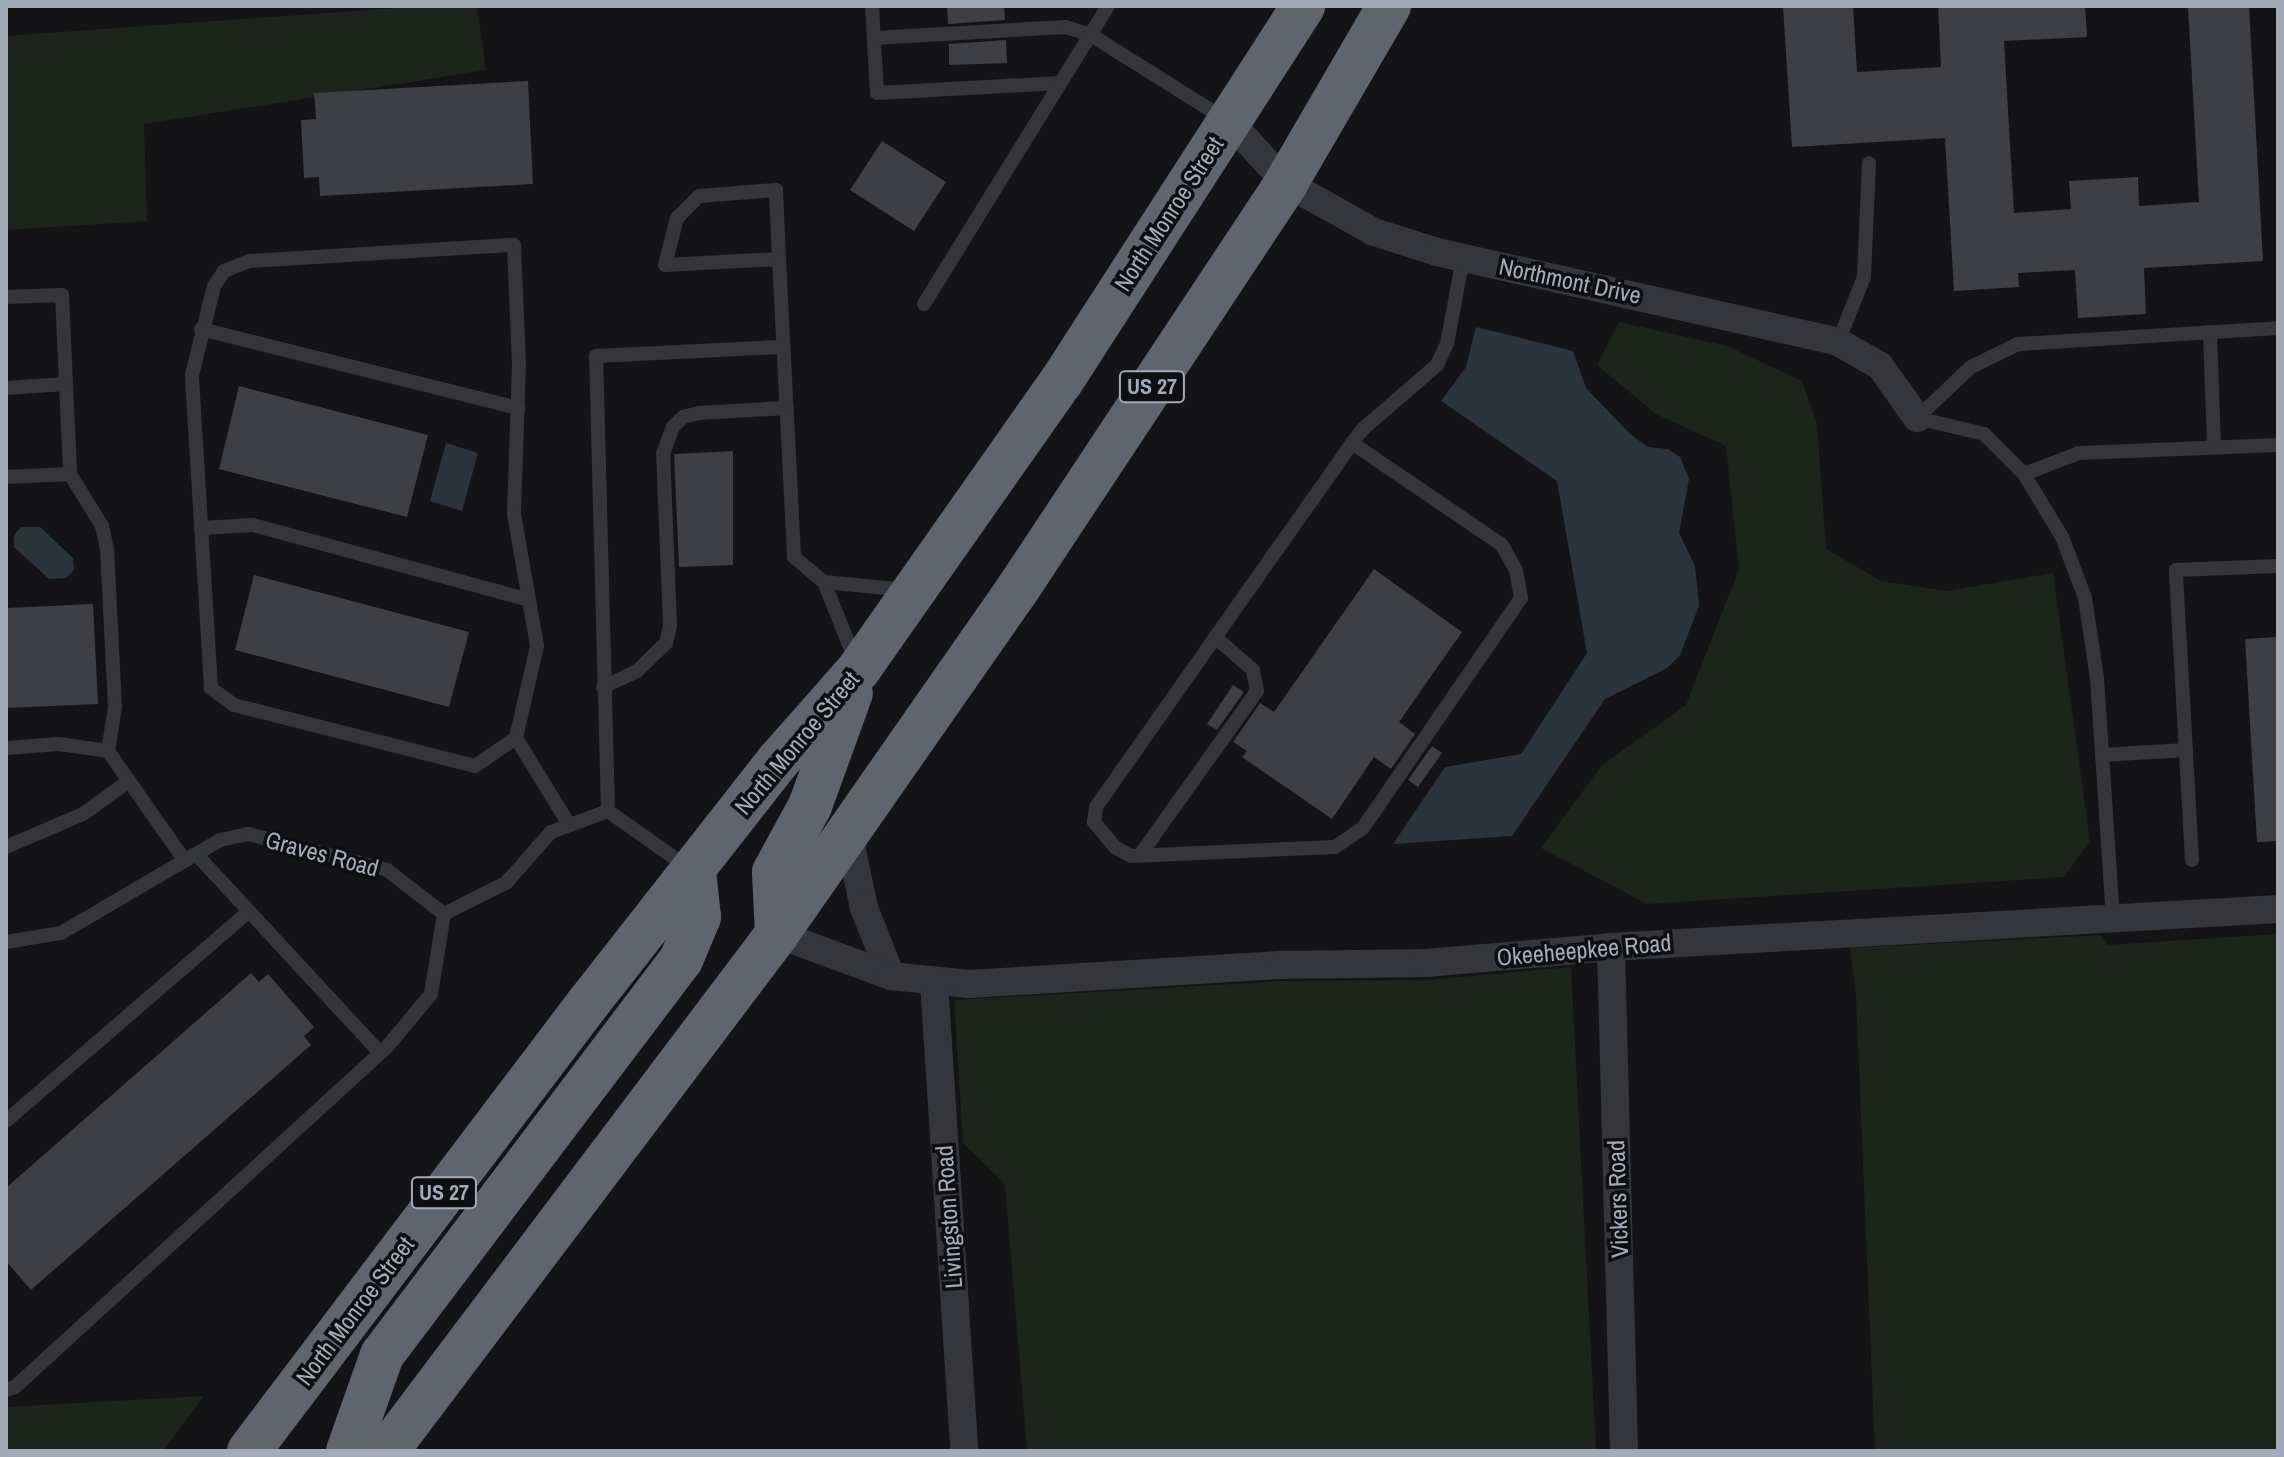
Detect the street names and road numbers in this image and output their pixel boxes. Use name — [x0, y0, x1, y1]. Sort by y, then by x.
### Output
street label: North Monroe Street — [1108, 131, 1230, 297]
street label: Northmont Drive — [1496, 252, 1644, 310]
road number: US 27 — [1118, 369, 1186, 405]
street label: North Monroe Street — [729, 665, 865, 821]
street label: Graves Road — [262, 825, 382, 883]
street label: Okeeheepkee Road — [1496, 928, 1672, 972]
street label: Vickers Road — [1602, 1140, 1634, 1258]
street label: Livingston Road — [930, 1145, 968, 1289]
road number: US 27 — [410, 1175, 478, 1211]
street label: North Monroe Street — [290, 1231, 420, 1391]

